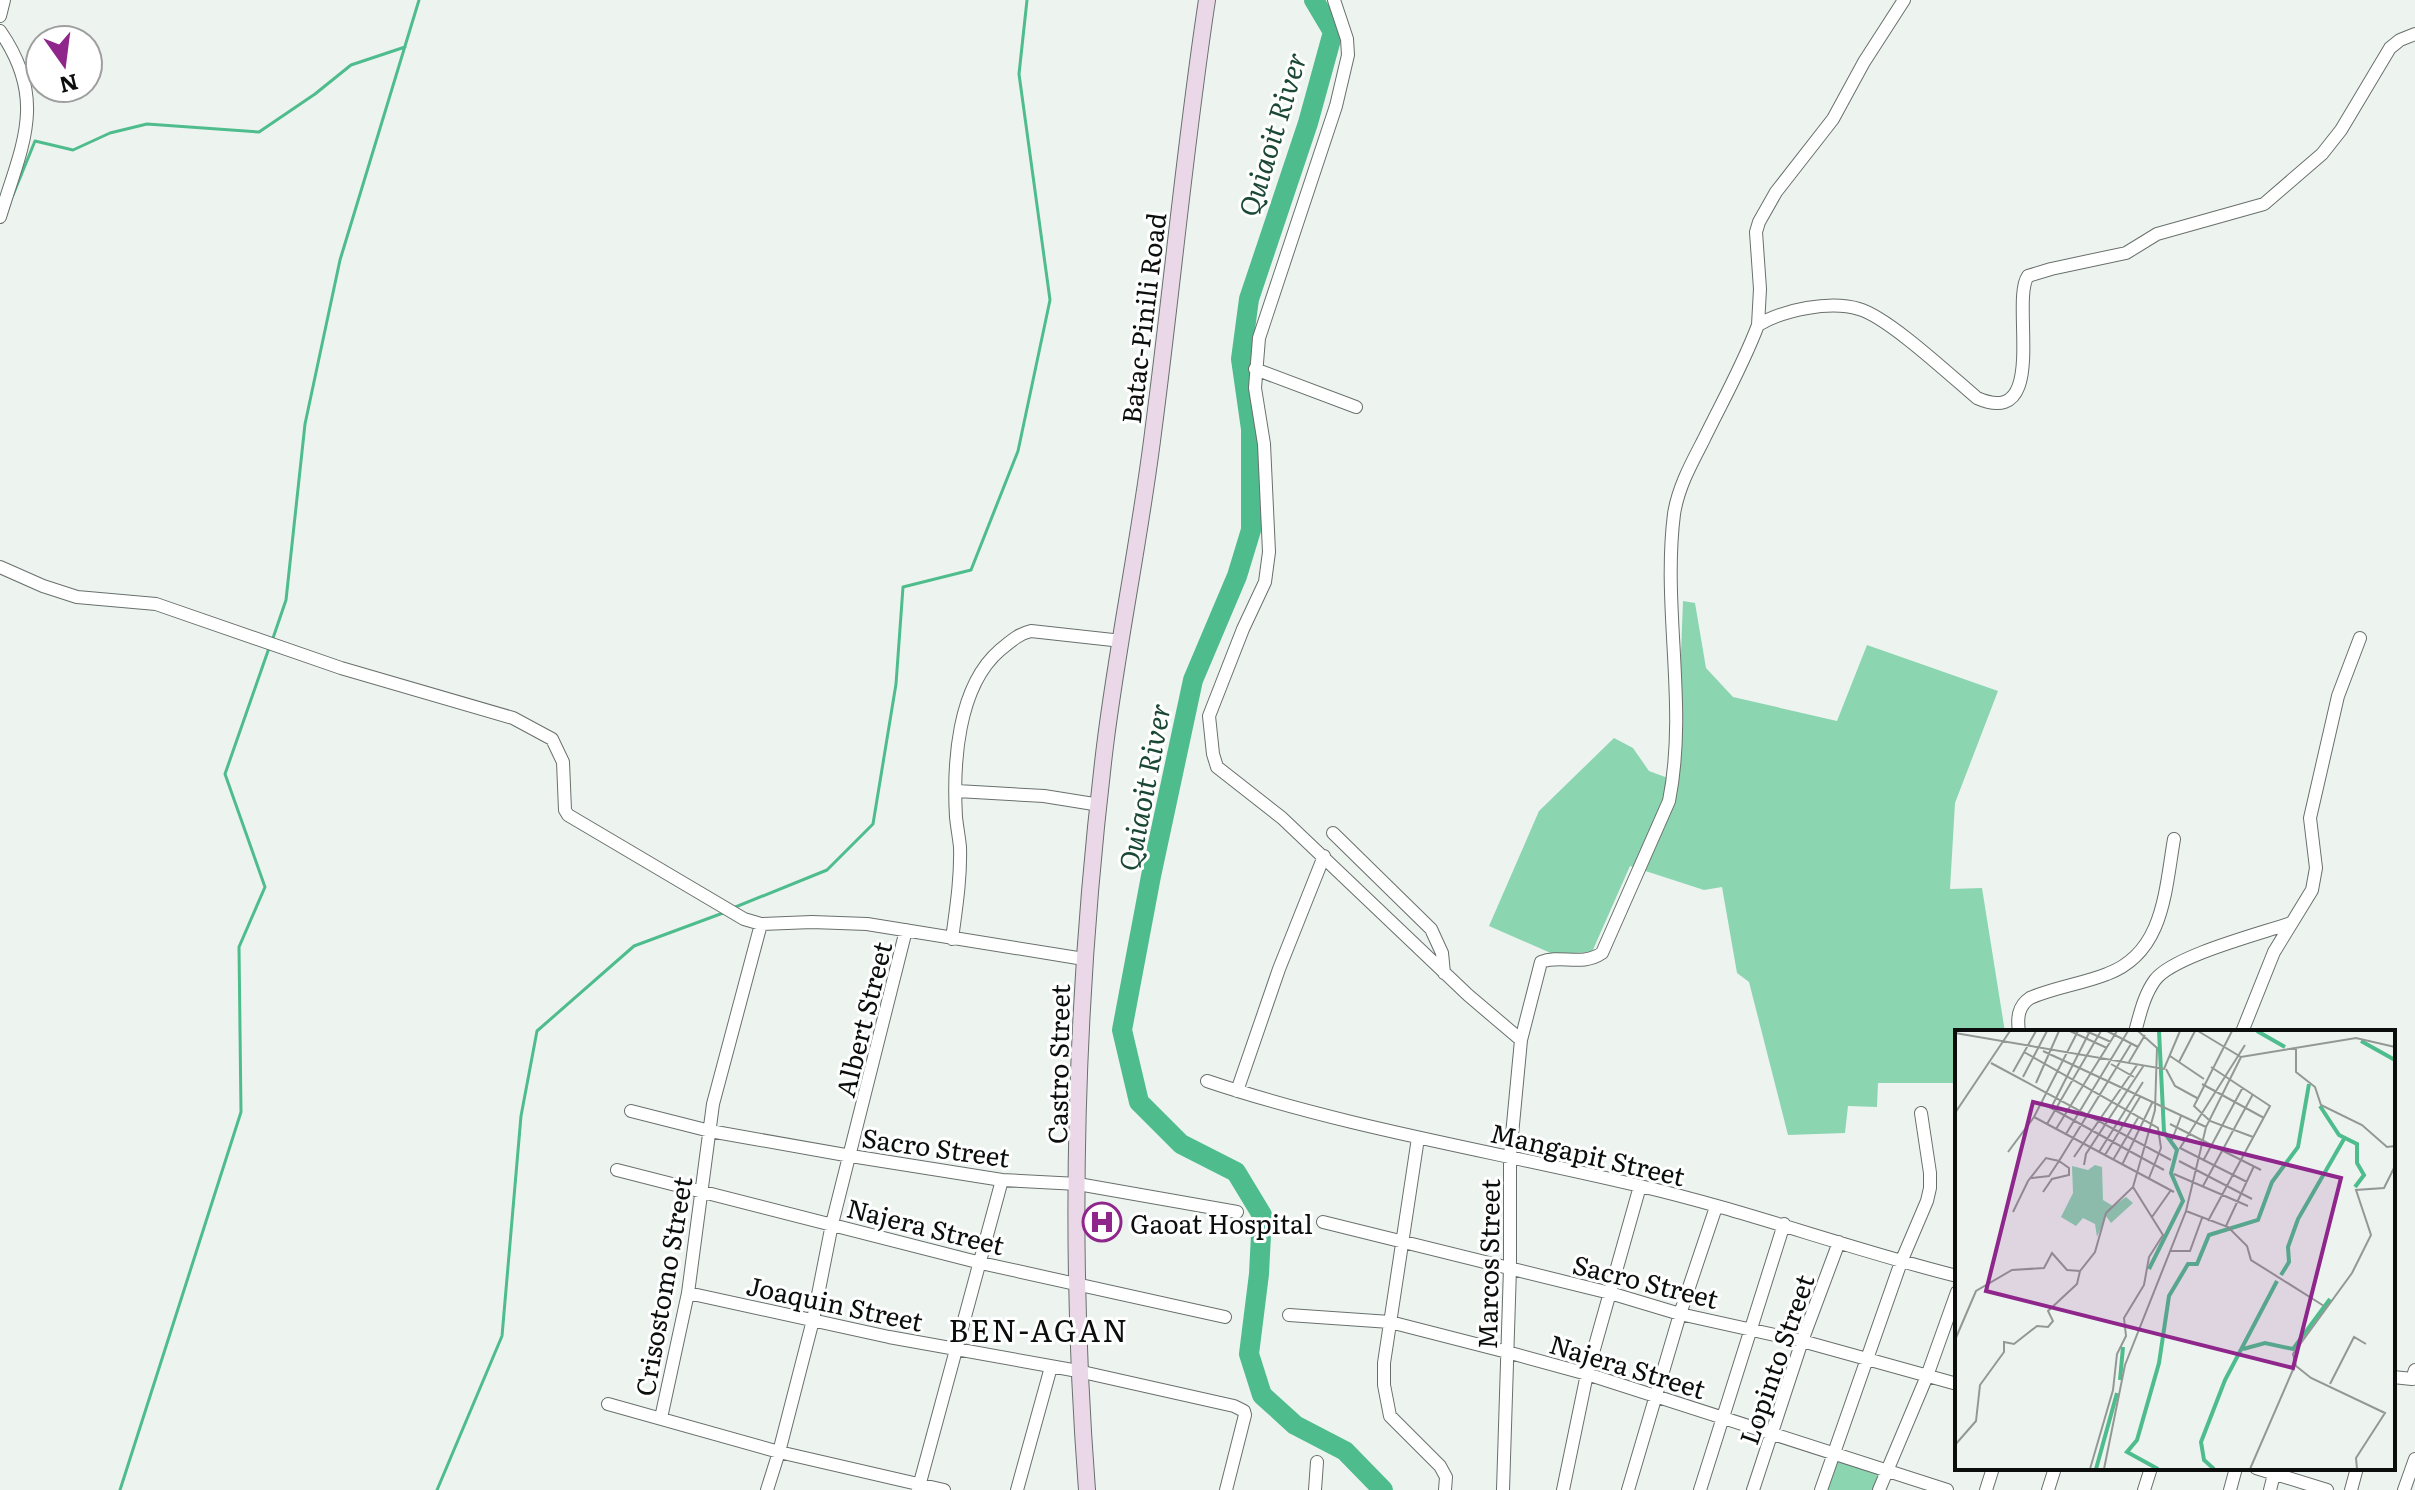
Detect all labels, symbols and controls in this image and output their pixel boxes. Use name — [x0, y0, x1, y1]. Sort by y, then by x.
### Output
north arrow — [24, 24, 104, 104]
water label: Quiaoit River — [1226, 47, 1316, 221]
text: N — [56, 67, 82, 103]
street label: Batac-Pinili Road — [1110, 210, 1174, 426]
water label: Quiaoit River — [1106, 700, 1180, 874]
street label: Albert Street — [824, 937, 900, 1101]
street label: Castro Street — [1036, 983, 1078, 1144]
inset map — [1955, 1030, 2395, 1470]
street label: Mangapit Street — [1487, 1112, 1690, 1194]
street label: Sacro Street — [860, 1116, 1013, 1176]
street label: Crisostomo Street — [623, 1173, 701, 1399]
street label: Marcos Street — [1466, 1178, 1508, 1350]
street label: Najera Street — [843, 1187, 1009, 1264]
hospital icon: Gaoat Hospital — [1081, 1201, 1123, 1243]
place label: Gaoat Hospital — [1130, 1203, 1313, 1242]
street label: Sacro Street — [1569, 1243, 1723, 1317]
street label: Joaquin Street — [743, 1264, 927, 1340]
street label: Lopinto Street — [1728, 1268, 1823, 1449]
district label: BEN-AGAN — [949, 1307, 1129, 1351]
street label: Najera Street — [1545, 1323, 1711, 1407]

